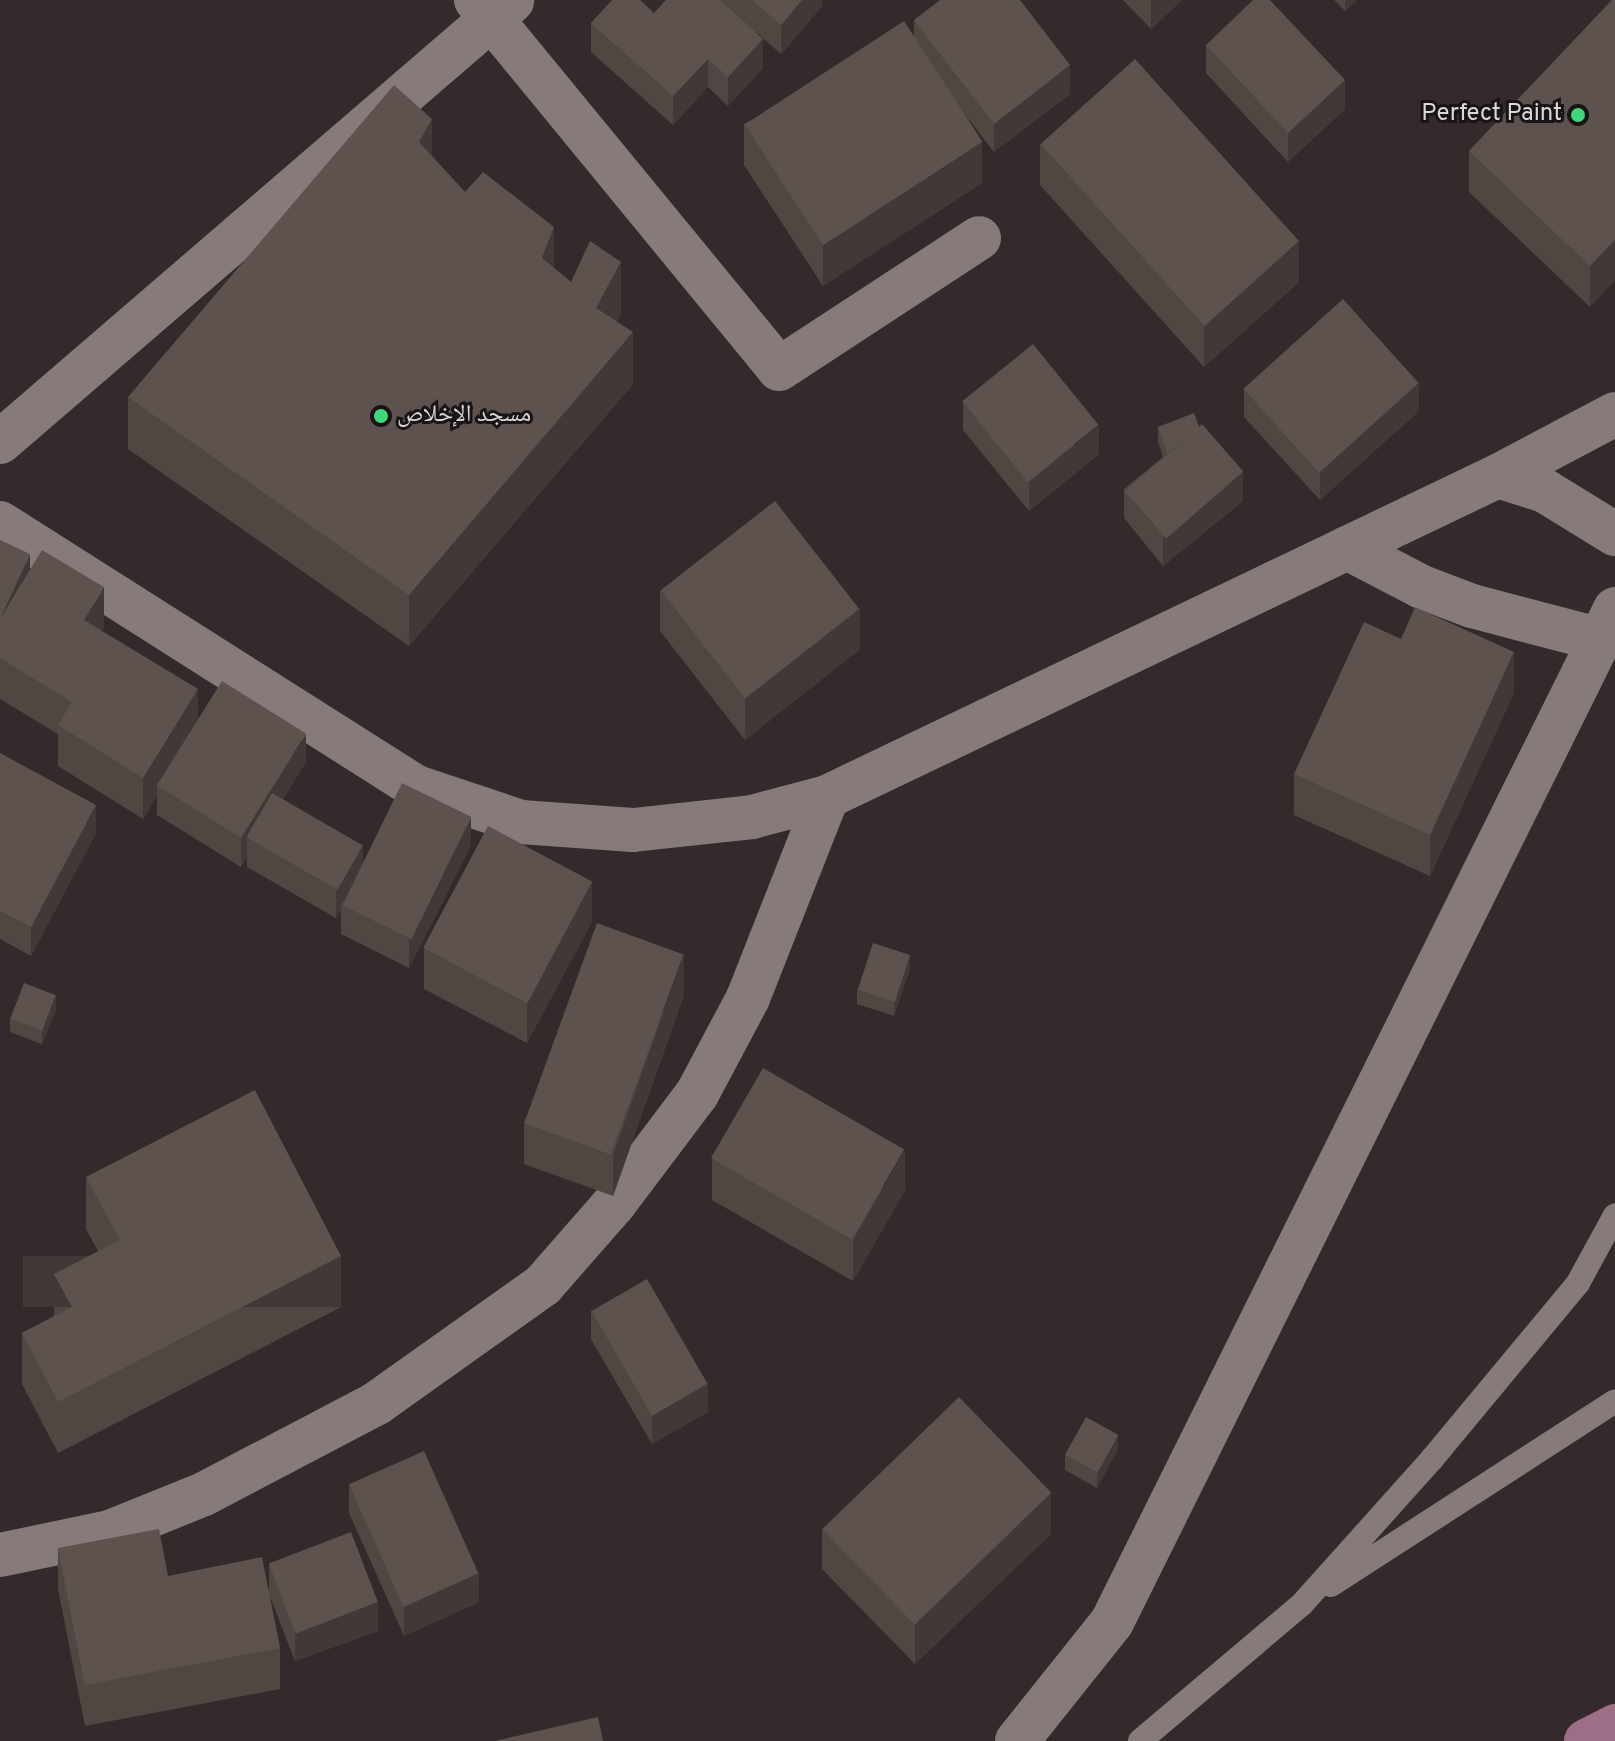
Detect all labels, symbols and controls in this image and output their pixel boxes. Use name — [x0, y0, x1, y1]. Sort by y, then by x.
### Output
place label: Perfect Paint — [1421, 101, 1562, 129]
marker: Perfect Paint — [1569, 106, 1587, 124]
place label: مسجد الإخلاص — [397, 402, 531, 430]
marker: مسجد الإخلاص — [372, 407, 390, 425]

